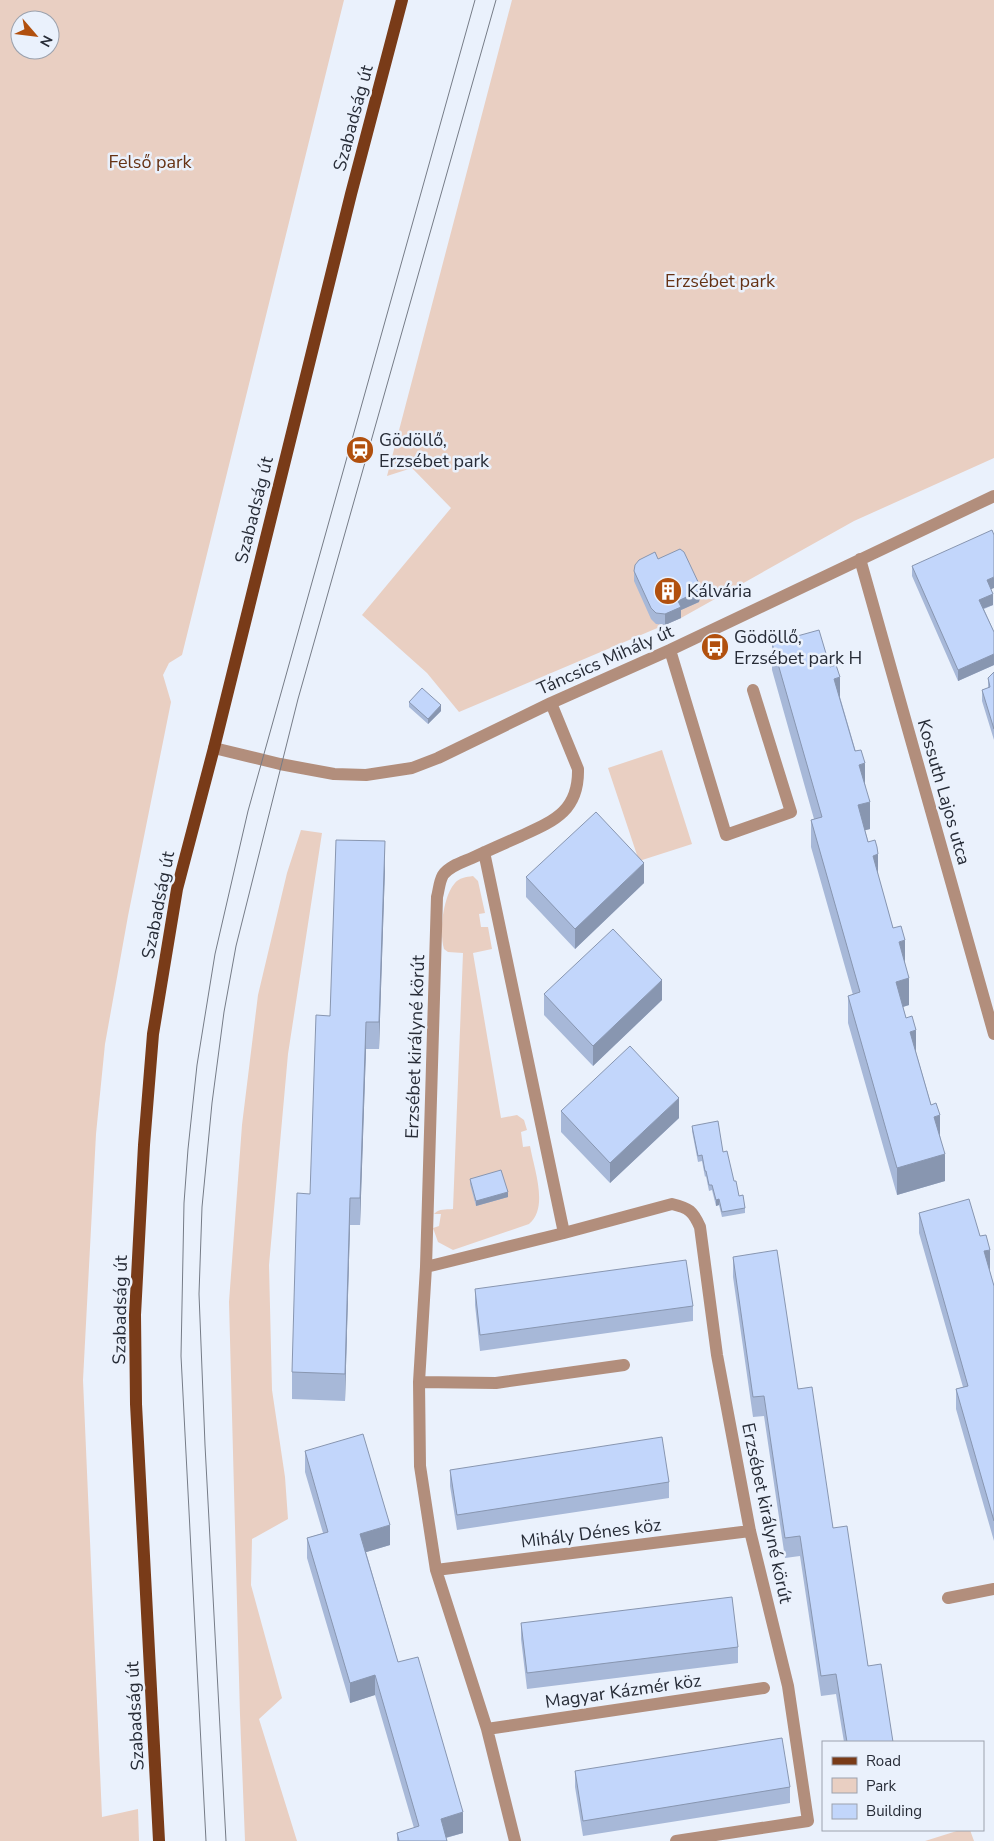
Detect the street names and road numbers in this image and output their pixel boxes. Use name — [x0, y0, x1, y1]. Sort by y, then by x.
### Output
street label: Szabadság út — [327, 62, 379, 174]
street label: Szabadság út — [229, 453, 279, 566]
street label: Táncsics Mihály út — [533, 619, 678, 701]
street label: Kossuth Lajos utca — [912, 716, 976, 868]
street label: Szabadság út — [136, 848, 180, 961]
street label: Erzsébet királyné körút — [400, 954, 430, 1139]
street label: Szabadság út — [107, 1255, 133, 1365]
street label: Erzsébet királyné körút — [736, 1421, 798, 1606]
street label: Mihály Dénes köz — [519, 1512, 663, 1554]
street label: Szabadság út — [120, 1660, 150, 1771]
street label: Magyar Kázmér köz — [543, 1668, 703, 1714]

